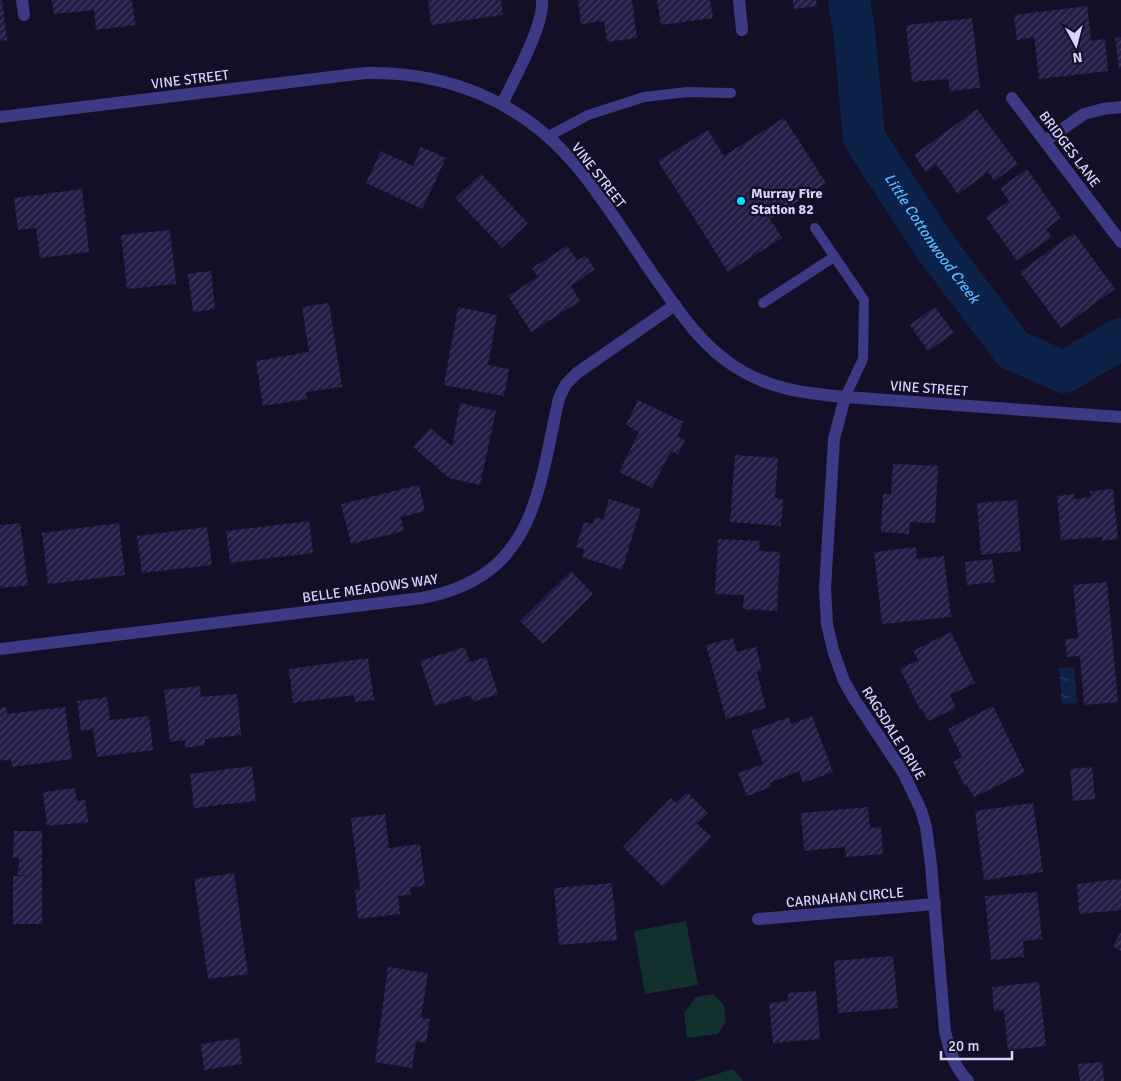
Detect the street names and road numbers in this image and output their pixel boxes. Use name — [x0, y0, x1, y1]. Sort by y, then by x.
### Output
street label: VINE STREET — [150, 66, 230, 93]
street label: BRIDGES LANE — [1035, 108, 1104, 191]
street label: VINE STREET — [568, 139, 629, 211]
street label: VINE STREET — [889, 377, 969, 400]
street label: BELLE MEADOWS WAY — [301, 571, 439, 606]
street label: RAGSDALE DRIVE — [858, 683, 929, 783]
street label: CARNAHAN CIRCLE — [785, 884, 905, 911]

